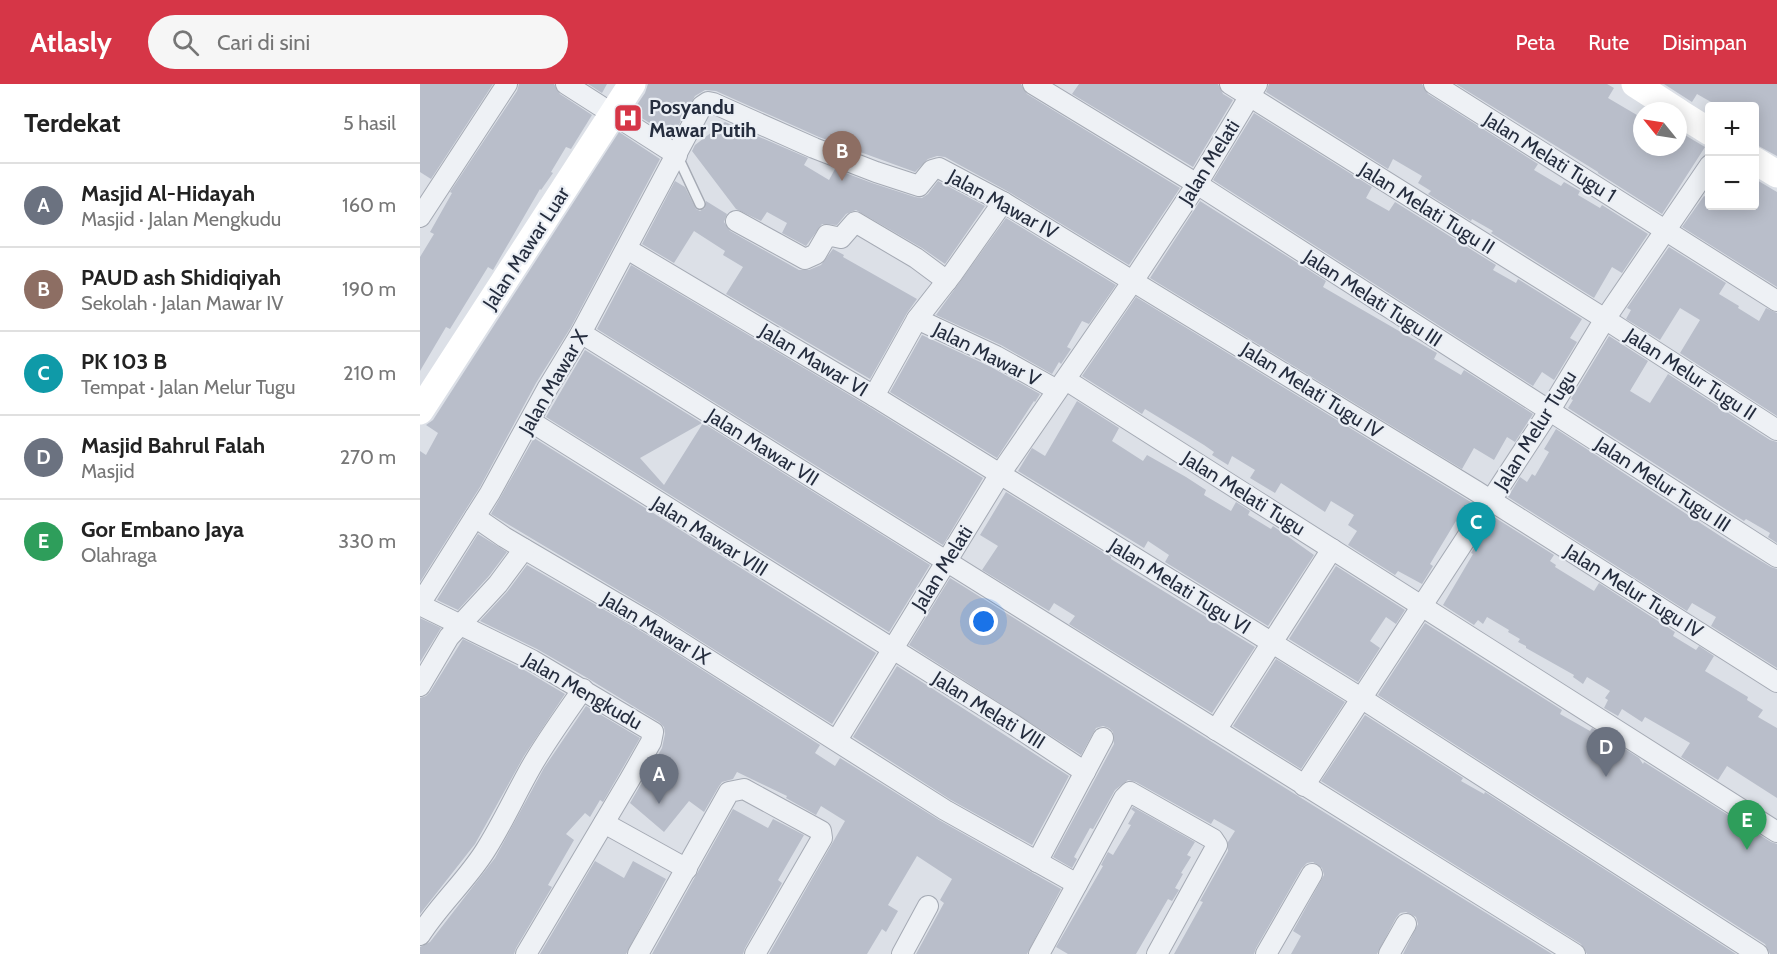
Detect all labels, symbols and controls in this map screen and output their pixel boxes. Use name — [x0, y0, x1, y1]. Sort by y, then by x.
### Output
search box — [148, 15, 568, 69]
text: Atlasly — [30, 25, 112, 59]
icon: search — [169, 26, 202, 59]
text: Cari di sini — [217, 29, 310, 56]
text: Peta — [1516, 30, 1555, 55]
text: Rute — [1588, 30, 1629, 55]
text: Disimpan — [1662, 30, 1747, 55]
place label: Posyandu Mawar Putih — [649, 95, 756, 142]
hospital icon: Posyandu Mawar Putih — [612, 102, 644, 134]
north arrow — [1633, 102, 1687, 156]
map controls — [1705, 102, 1759, 210]
button: + — [1705, 102, 1759, 156]
street label: Jalan Melati Tugu 1 — [1479, 106, 1620, 207]
text: Terdekat — [24, 107, 121, 139]
text: 5 hasil — [343, 111, 396, 135]
street label: Jalan Melati — [1173, 115, 1245, 210]
pin: B — [822, 132, 862, 181]
street label: Jalan Melati Tugu II — [1354, 156, 1499, 259]
button: − — [1705, 156, 1759, 210]
street label: Jalan Mawar IV — [943, 163, 1063, 244]
text: Masjid Al-Hidayah — [81, 180, 255, 207]
street label: Jalan Mawar Luar — [477, 182, 575, 315]
text: A — [37, 193, 50, 217]
text: 160 m — [342, 193, 396, 217]
text: Masjid · Jalan Mengkudu — [81, 207, 281, 231]
street label: Jalan Melati Tugu III — [1299, 244, 1447, 352]
text: PAUD ash Shidiqiyah — [81, 264, 281, 291]
text: B — [37, 277, 50, 301]
text: 190 m — [342, 277, 396, 301]
text: Sekolah · Jalan Mawar IV — [81, 291, 283, 315]
street label: Jalan Mawar V — [929, 316, 1045, 392]
street label: Jalan Mawar VI — [755, 318, 873, 402]
street label: Jalan Melur Tugu II — [1620, 322, 1761, 425]
street label: Jalan Mawar X — [513, 325, 593, 439]
street label: Jalan Melati Tugu IV — [1236, 336, 1388, 444]
text: PK 103 B — [81, 348, 167, 375]
text: C — [37, 361, 50, 385]
text: 210 m — [343, 361, 396, 385]
street label: Jalan Melur Tugu — [1488, 366, 1581, 495]
text: Tempat · Jalan Melur Tugu — [81, 375, 296, 399]
street label: Jalan Mawar VII — [702, 403, 823, 491]
street label: Jalan Melur Tugu III — [1590, 431, 1735, 537]
text: Masjid Bahrul Falah — [81, 432, 265, 459]
text: D — [36, 445, 51, 469]
text: 270 m — [340, 445, 396, 469]
street label: Jalan Melati Tugu — [1177, 445, 1310, 540]
text: Masjid — [81, 459, 135, 483]
street label: Jalan Mawar VIII — [647, 490, 772, 581]
pin: C — [1456, 502, 1496, 552]
text: Gor Embano Jaya — [81, 516, 244, 543]
street label: Jalan Melati — [906, 521, 978, 616]
text: E — [38, 529, 49, 553]
text: 330 m — [338, 529, 396, 553]
street label: Jalan Melati Tugu VI — [1104, 532, 1255, 639]
street label: Jalan Melur Tugu IV — [1560, 538, 1708, 644]
text: Olahraga — [81, 543, 157, 567]
street label: Jalan Mawar IX — [597, 586, 714, 670]
your location — [969, 607, 998, 636]
street label: Jalan Mengkudu — [519, 647, 647, 735]
street label: Jalan Melati VIII — [928, 665, 1050, 754]
pin: D — [1586, 728, 1626, 777]
pin: A — [640, 754, 678, 804]
pin: E — [1728, 800, 1766, 850]

